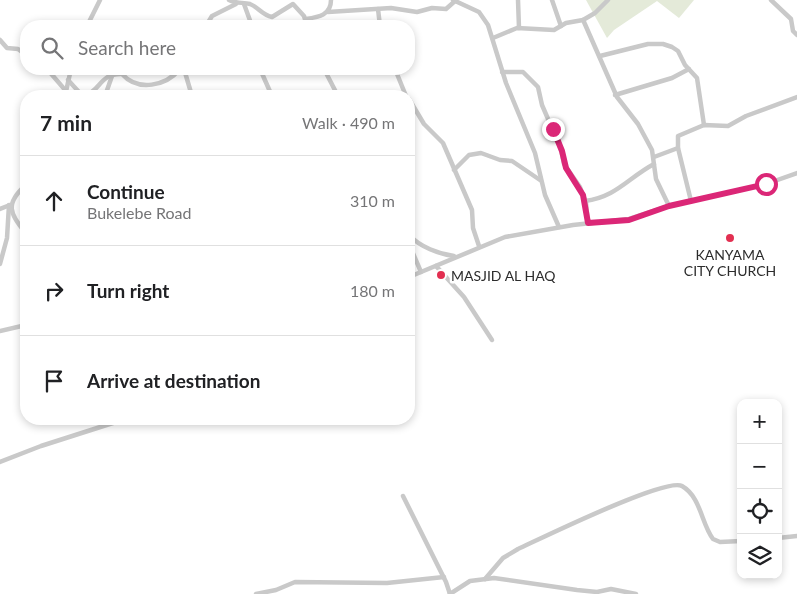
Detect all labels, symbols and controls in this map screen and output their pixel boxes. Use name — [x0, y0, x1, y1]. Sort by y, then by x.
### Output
search box — [20, 20, 415, 75]
icon: search — [38, 34, 66, 62]
text: Search here — [78, 36, 176, 59]
text: 7 min — [40, 110, 92, 135]
text: Walk · 490 m — [302, 113, 395, 132]
route end — [542, 118, 565, 141]
route start — [755, 173, 778, 196]
text: Continue — [87, 180, 165, 203]
icon: ahead — [40, 187, 68, 215]
text: 310 m — [350, 191, 395, 210]
text: Bukelebe Road — [87, 203, 191, 222]
marker: KANYAMA CITY CHURCH — [724, 232, 736, 244]
place label: KANYAMA CITY CHURCH — [684, 246, 776, 279]
place label: MASJID AL HAQ — [451, 267, 556, 284]
marker: MASJID AL HAQ — [435, 269, 447, 281]
icon: right — [40, 277, 68, 305]
text: Turn right — [87, 279, 169, 302]
text: 180 m — [350, 281, 395, 300]
icon: arrive — [40, 367, 68, 395]
text: Arrive at destination — [87, 369, 260, 392]
map controls — [737, 399, 782, 579]
button: + — [737, 399, 782, 444]
button: − — [737, 444, 782, 489]
button: locate — [737, 489, 782, 534]
button: layers — [737, 534, 782, 579]

